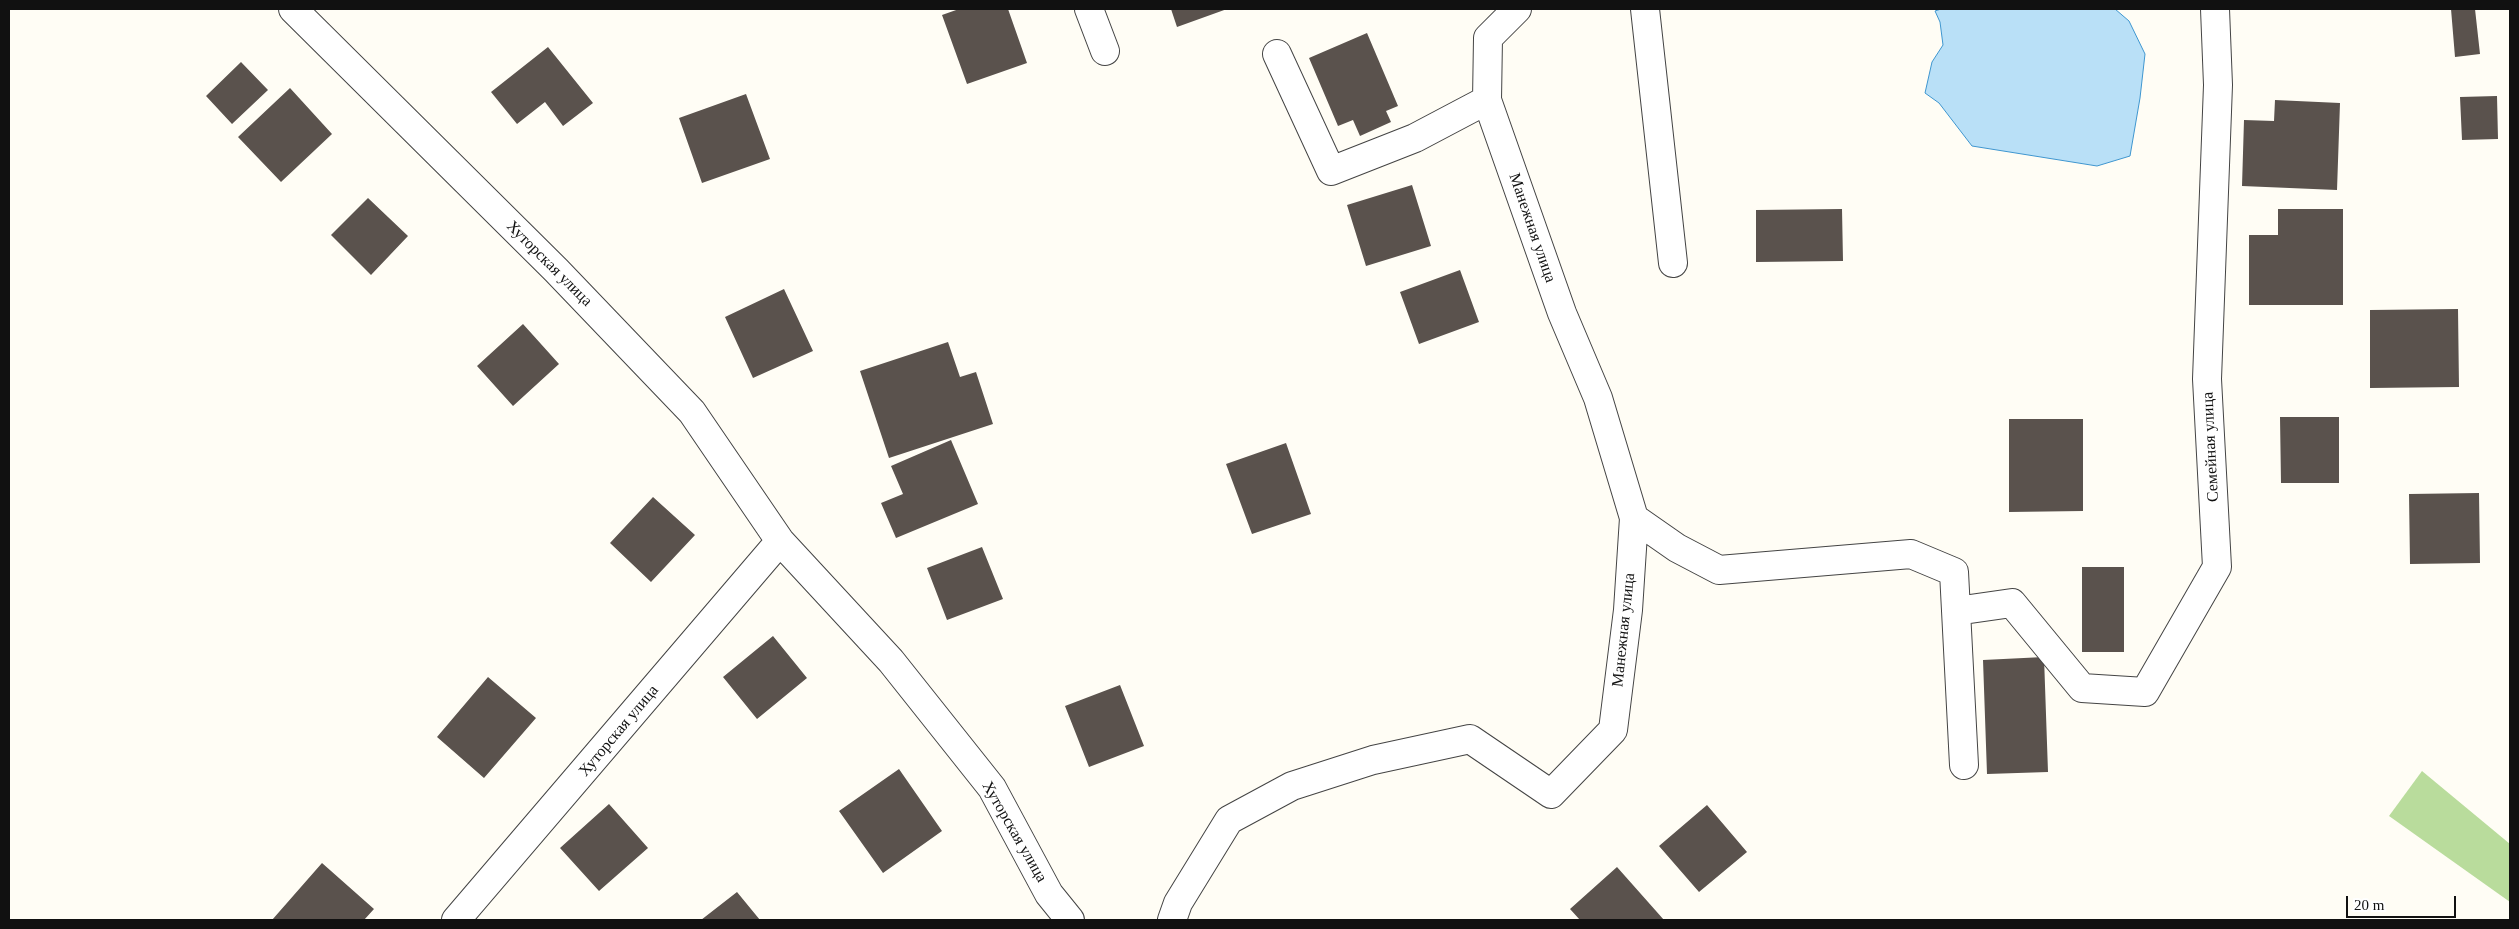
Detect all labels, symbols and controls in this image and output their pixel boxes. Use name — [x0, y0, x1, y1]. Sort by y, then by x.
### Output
street label: Манежная улица — [1504, 171, 1560, 285]
street label: Хуторская улица — [502, 217, 596, 311]
street label: Семейная улица — [2199, 391, 2223, 503]
street label: Манежная улица — [1608, 572, 1640, 688]
street label: Хуторская улица — [575, 681, 663, 781]
street label: Хуторская улица — [977, 778, 1051, 886]
scale bar — [2349, 886, 2459, 918]
text: 20 m — [2354, 897, 2384, 913]

